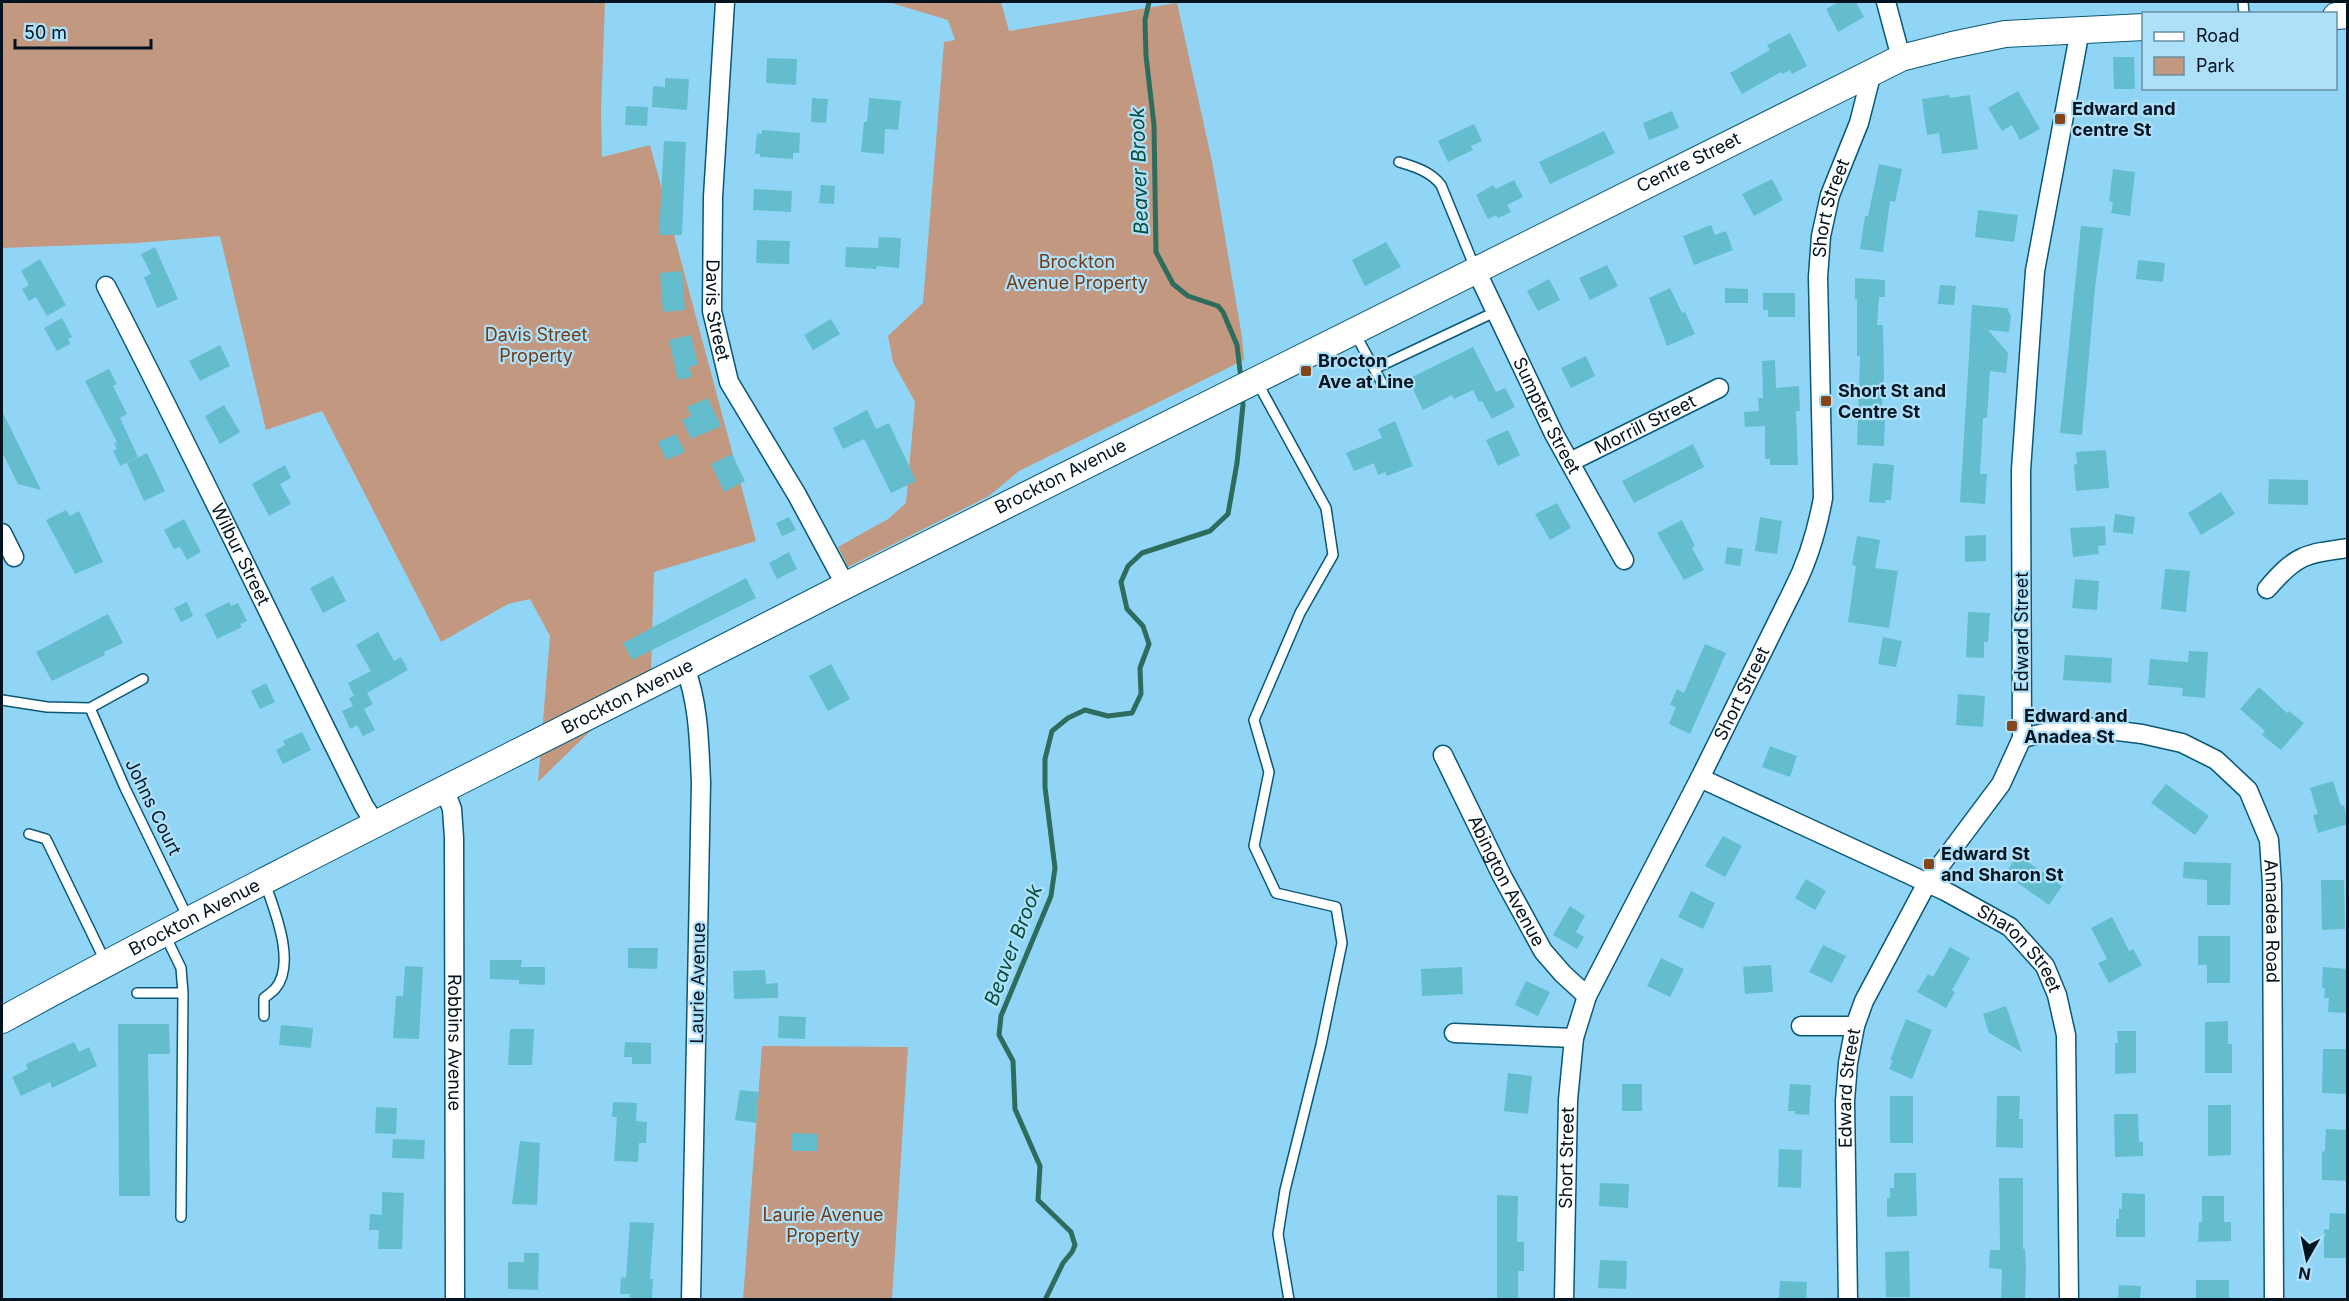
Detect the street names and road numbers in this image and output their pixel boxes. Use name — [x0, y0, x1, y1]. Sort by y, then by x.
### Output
street label: Centre Street — [1633, 128, 1744, 197]
street label: Short Street — [1808, 155, 1854, 258]
street label: Davis Street — [702, 259, 735, 363]
street label: Sumpter Street — [1509, 354, 1585, 478]
street label: Morrill Street — [1591, 390, 1699, 458]
street label: Brockton Avenue — [991, 434, 1130, 518]
street label: Wilbur Street — [207, 500, 275, 609]
street label: Edward Street — [2011, 572, 2032, 692]
street label: Short Street — [1709, 643, 1773, 744]
street label: Brockton Avenue — [558, 654, 696, 738]
street label: Johns Court — [121, 755, 186, 858]
street label: Abington Avenue — [1464, 812, 1549, 950]
street label: Annadea Road — [2260, 858, 2283, 983]
street label: Brockton Avenue — [125, 874, 263, 960]
street label: Sharon Street — [1974, 900, 2066, 995]
street label: Laurie Avenue — [686, 922, 709, 1044]
street label: Robbins Avenue — [444, 974, 466, 1111]
street label: Edward Street — [1834, 1027, 1864, 1148]
street label: Short Street — [1555, 1107, 1578, 1209]

